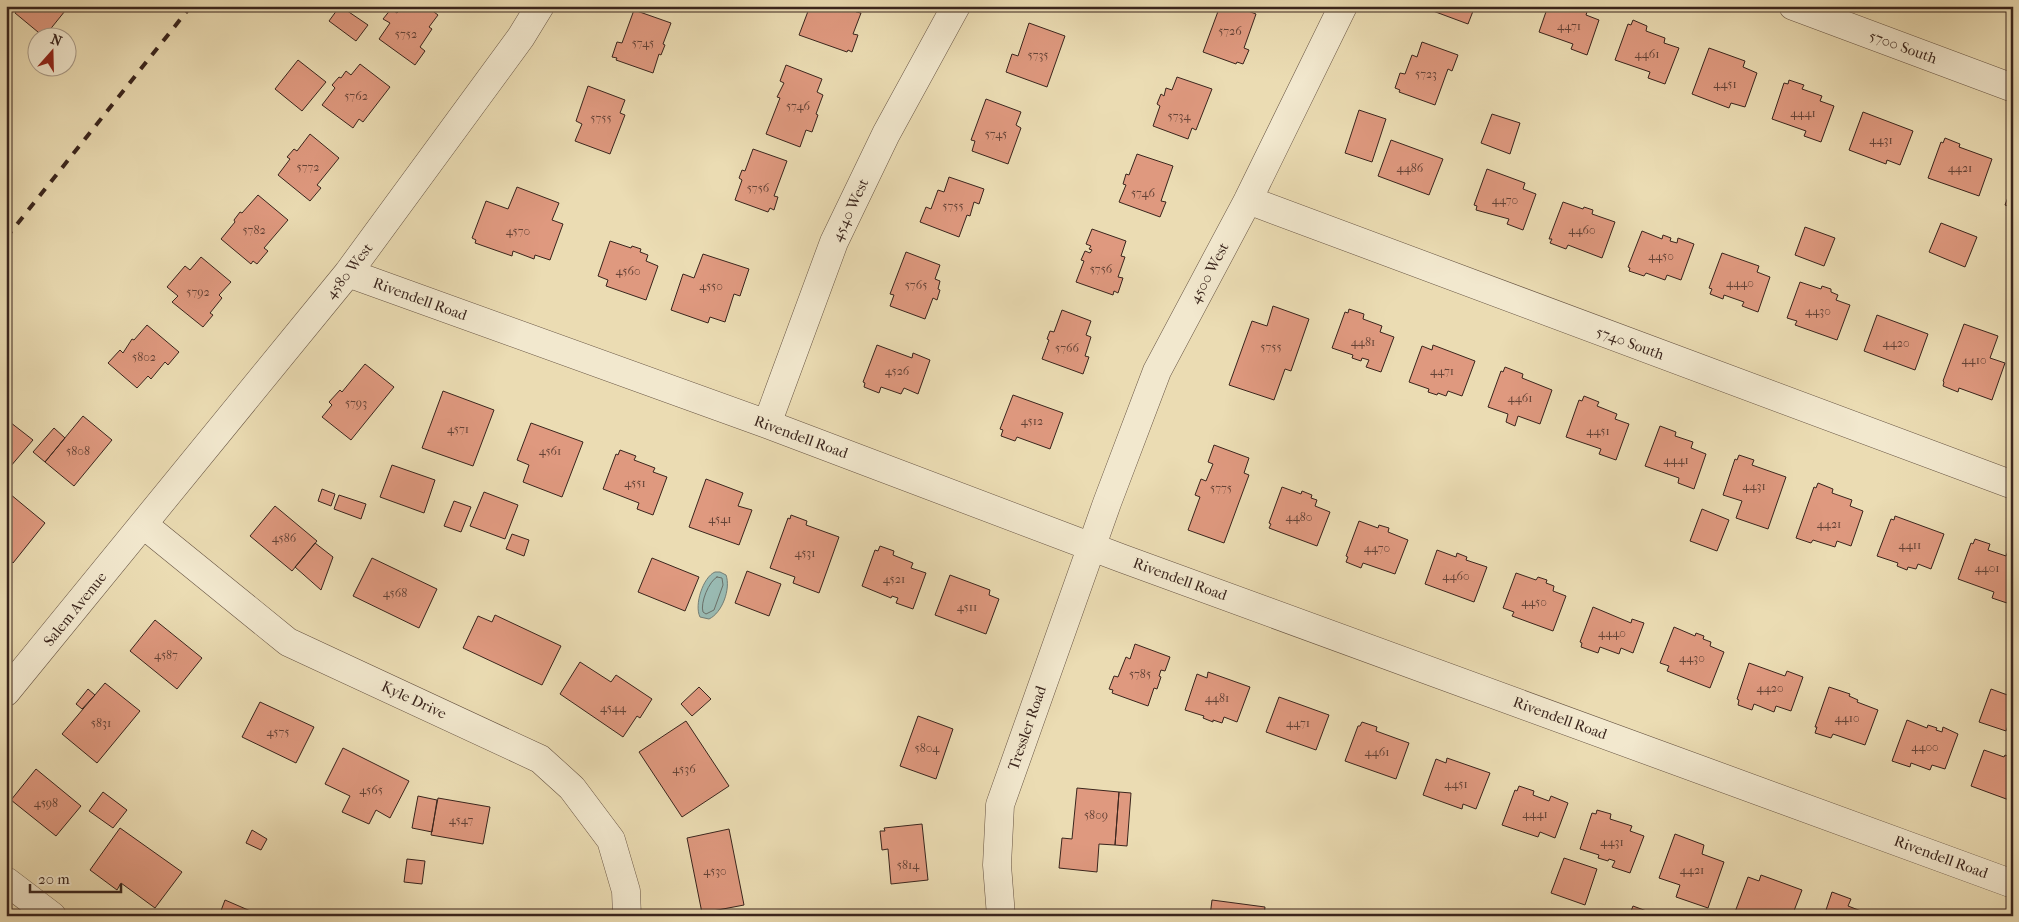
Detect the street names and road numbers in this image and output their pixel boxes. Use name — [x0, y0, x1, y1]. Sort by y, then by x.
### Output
street label: 5700 South — [1867, 26, 1940, 68]
street label: 4540 West — [828, 175, 873, 244]
street label: 4580 West — [322, 239, 377, 303]
street label: 4500 West — [1185, 239, 1233, 307]
street label: Rivendell Road — [371, 274, 470, 325]
street label: 5740 South — [1594, 322, 1667, 364]
street label: Rivendell Road — [752, 412, 851, 463]
street label: Rivendell Road — [1131, 554, 1230, 605]
street label: Salem Avenue — [40, 568, 111, 650]
street label: Kyle Drive — [379, 677, 450, 723]
street label: Tressler Road — [1004, 683, 1050, 773]
street label: Rivendell Road — [1511, 693, 1610, 744]
street label: Rivendell Road — [1892, 832, 1991, 883]

